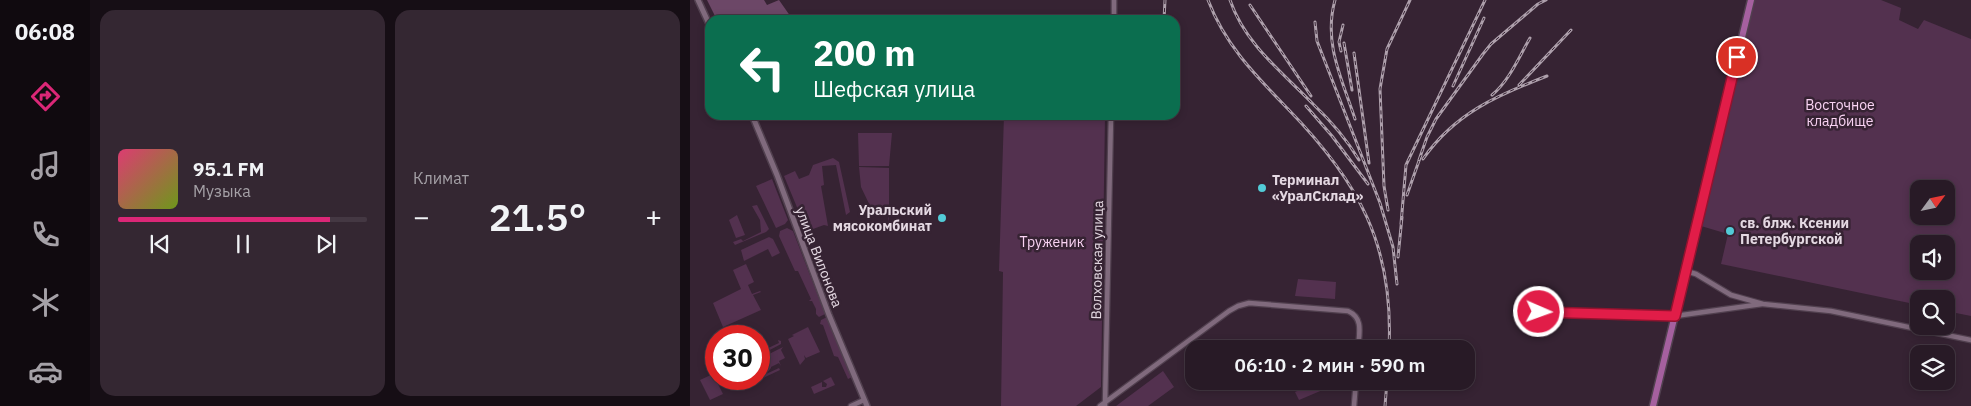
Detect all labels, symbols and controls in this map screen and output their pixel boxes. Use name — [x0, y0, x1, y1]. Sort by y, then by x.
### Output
text: 06:08 — [15, 17, 75, 46]
text: 200 m — [813, 30, 916, 76]
icon: left — [730, 35, 795, 100]
pin — [1716, 36, 1758, 78]
icon: arrive — [1723, 43, 1751, 71]
text: Шефская улица — [813, 74, 975, 103]
icon: directions — [28, 79, 63, 114]
park label: Восточное кладбище — [1805, 96, 1875, 130]
icon: music — [28, 148, 63, 183]
text: 95.1 FM — [193, 157, 264, 181]
text: Климат — [413, 168, 469, 188]
place label: Терминал «УралСклад» — [1272, 171, 1364, 205]
north arrow — [1910, 180, 1955, 225]
map controls — [1910, 180, 1955, 390]
text: Музыка — [193, 181, 251, 201]
marker: Терминал «УралСклад» — [1256, 182, 1268, 194]
text: 21.5° — [489, 192, 586, 241]
text: − — [413, 198, 430, 235]
text: + — [645, 198, 662, 235]
street label: Волховская улица — [1087, 200, 1107, 320]
place label: Уральский мясокомбинат — [833, 201, 932, 235]
street label: улица Вилонова — [792, 204, 847, 310]
marker: Уральский мясокомбинат — [936, 212, 948, 224]
place label: св. блж. Ксении Петербургской — [1740, 214, 1849, 248]
icon: phone — [28, 217, 63, 252]
marker: св. блж. Ксении Петербургской — [1724, 225, 1736, 237]
icon: previous — [146, 230, 174, 258]
icon: pause — [229, 230, 257, 258]
icon: next — [312, 230, 340, 258]
park label: Труженик — [1020, 233, 1085, 251]
button: sound — [1910, 235, 1955, 280]
icon: climate — [28, 285, 63, 320]
position arrow — [1512, 285, 1564, 337]
button: search — [1910, 290, 1955, 335]
speed limit sign: 30 — [705, 325, 770, 390]
button: layers — [1910, 345, 1955, 390]
text: 06:10 · 2 мин · 590 m — [1235, 353, 1425, 377]
icon: car — [28, 354, 63, 389]

